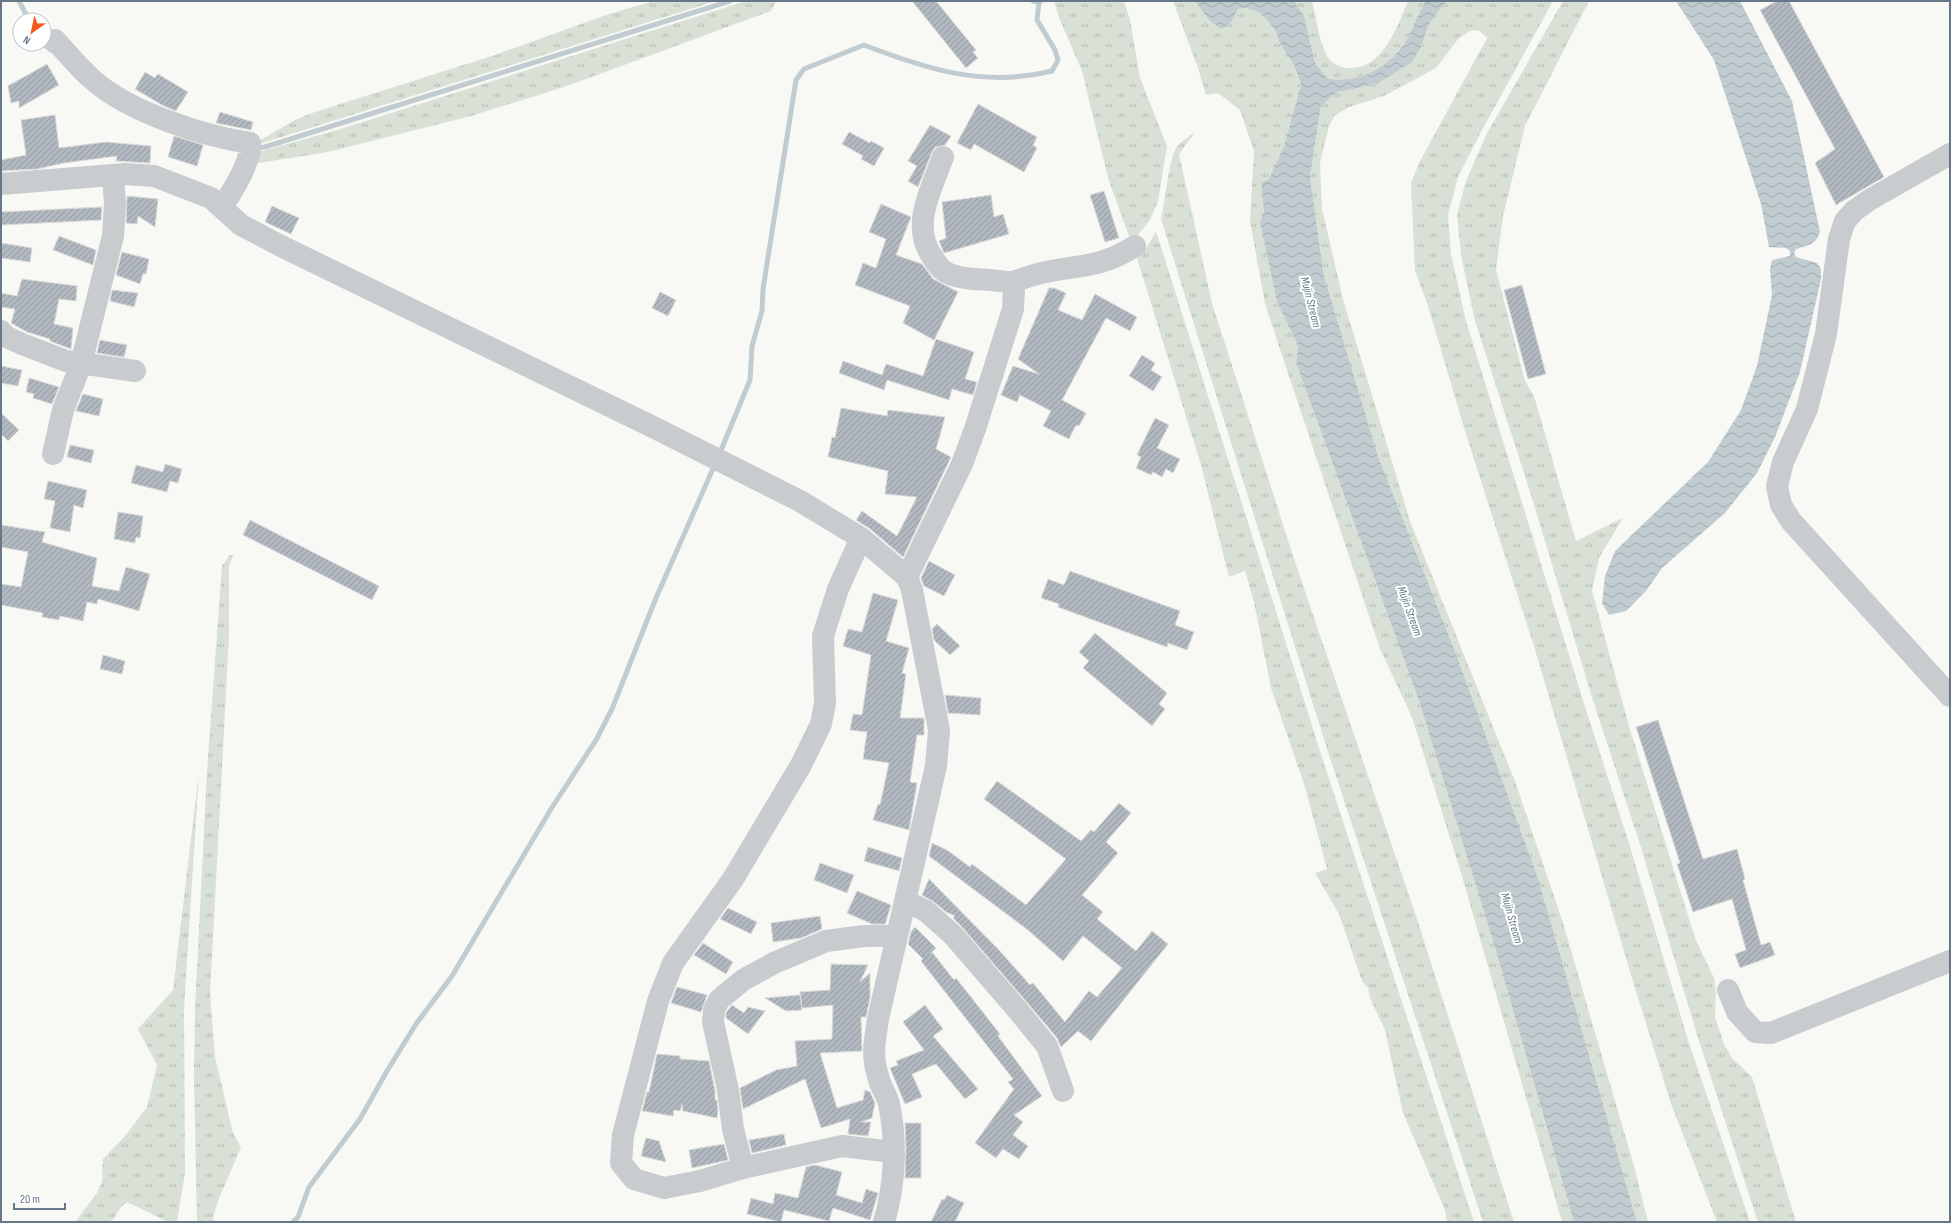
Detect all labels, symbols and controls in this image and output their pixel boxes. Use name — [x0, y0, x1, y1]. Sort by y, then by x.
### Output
north arrow — [12, 12, 52, 52]
text: N — [21, 33, 33, 47]
water label: Mujin Stream — [1297, 275, 1324, 330]
water label: Mujin Stream — [1394, 584, 1426, 639]
water label: Mujin Stream — [1497, 891, 1526, 946]
scale bar — [14, 1185, 65, 1211]
text: 20 m — [20, 1192, 40, 1207]

